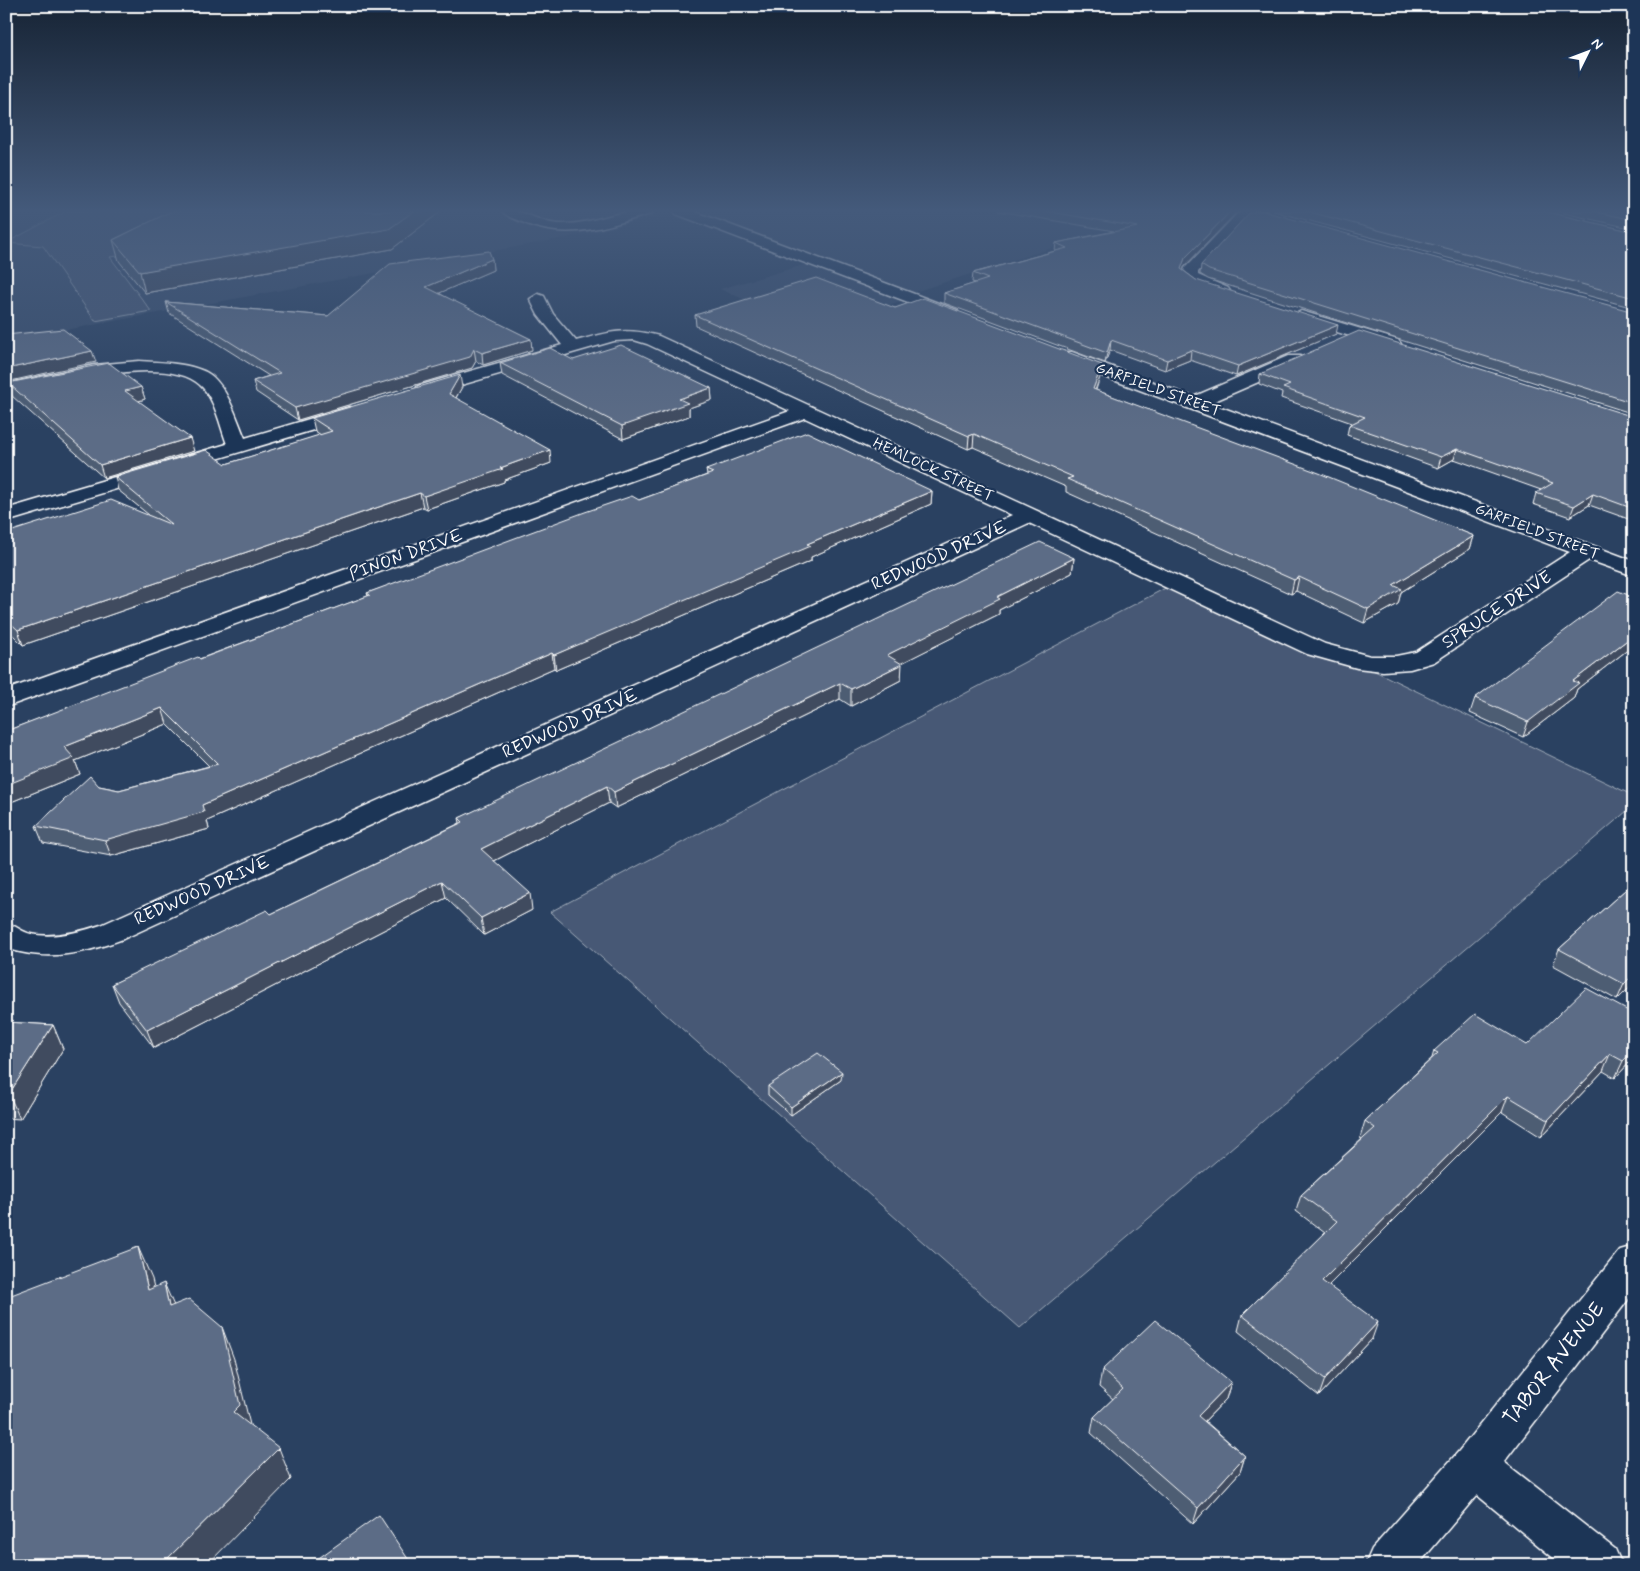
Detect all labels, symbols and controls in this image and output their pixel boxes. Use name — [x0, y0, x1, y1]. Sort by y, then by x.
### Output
north arrow — [1562, 28, 1612, 78]
text: N — [1587, 34, 1607, 53]
street label: GARFIELD STREET — [1093, 358, 1223, 422]
street label: HEMLOCK STREET — [869, 433, 997, 507]
street label: GARFIELD STREET — [1472, 499, 1602, 565]
street label: REDWOOD DRIVE — [868, 515, 1011, 597]
street label: PINON DRIVE — [346, 523, 466, 587]
street label: SPRUCE DRIVE — [1437, 565, 1557, 655]
street label: REDWOOD DRIVE — [499, 683, 642, 765]
street label: REDWOOD DRIVE — [131, 850, 274, 932]
street label: TABOR AVENUE — [1497, 1296, 1611, 1432]

